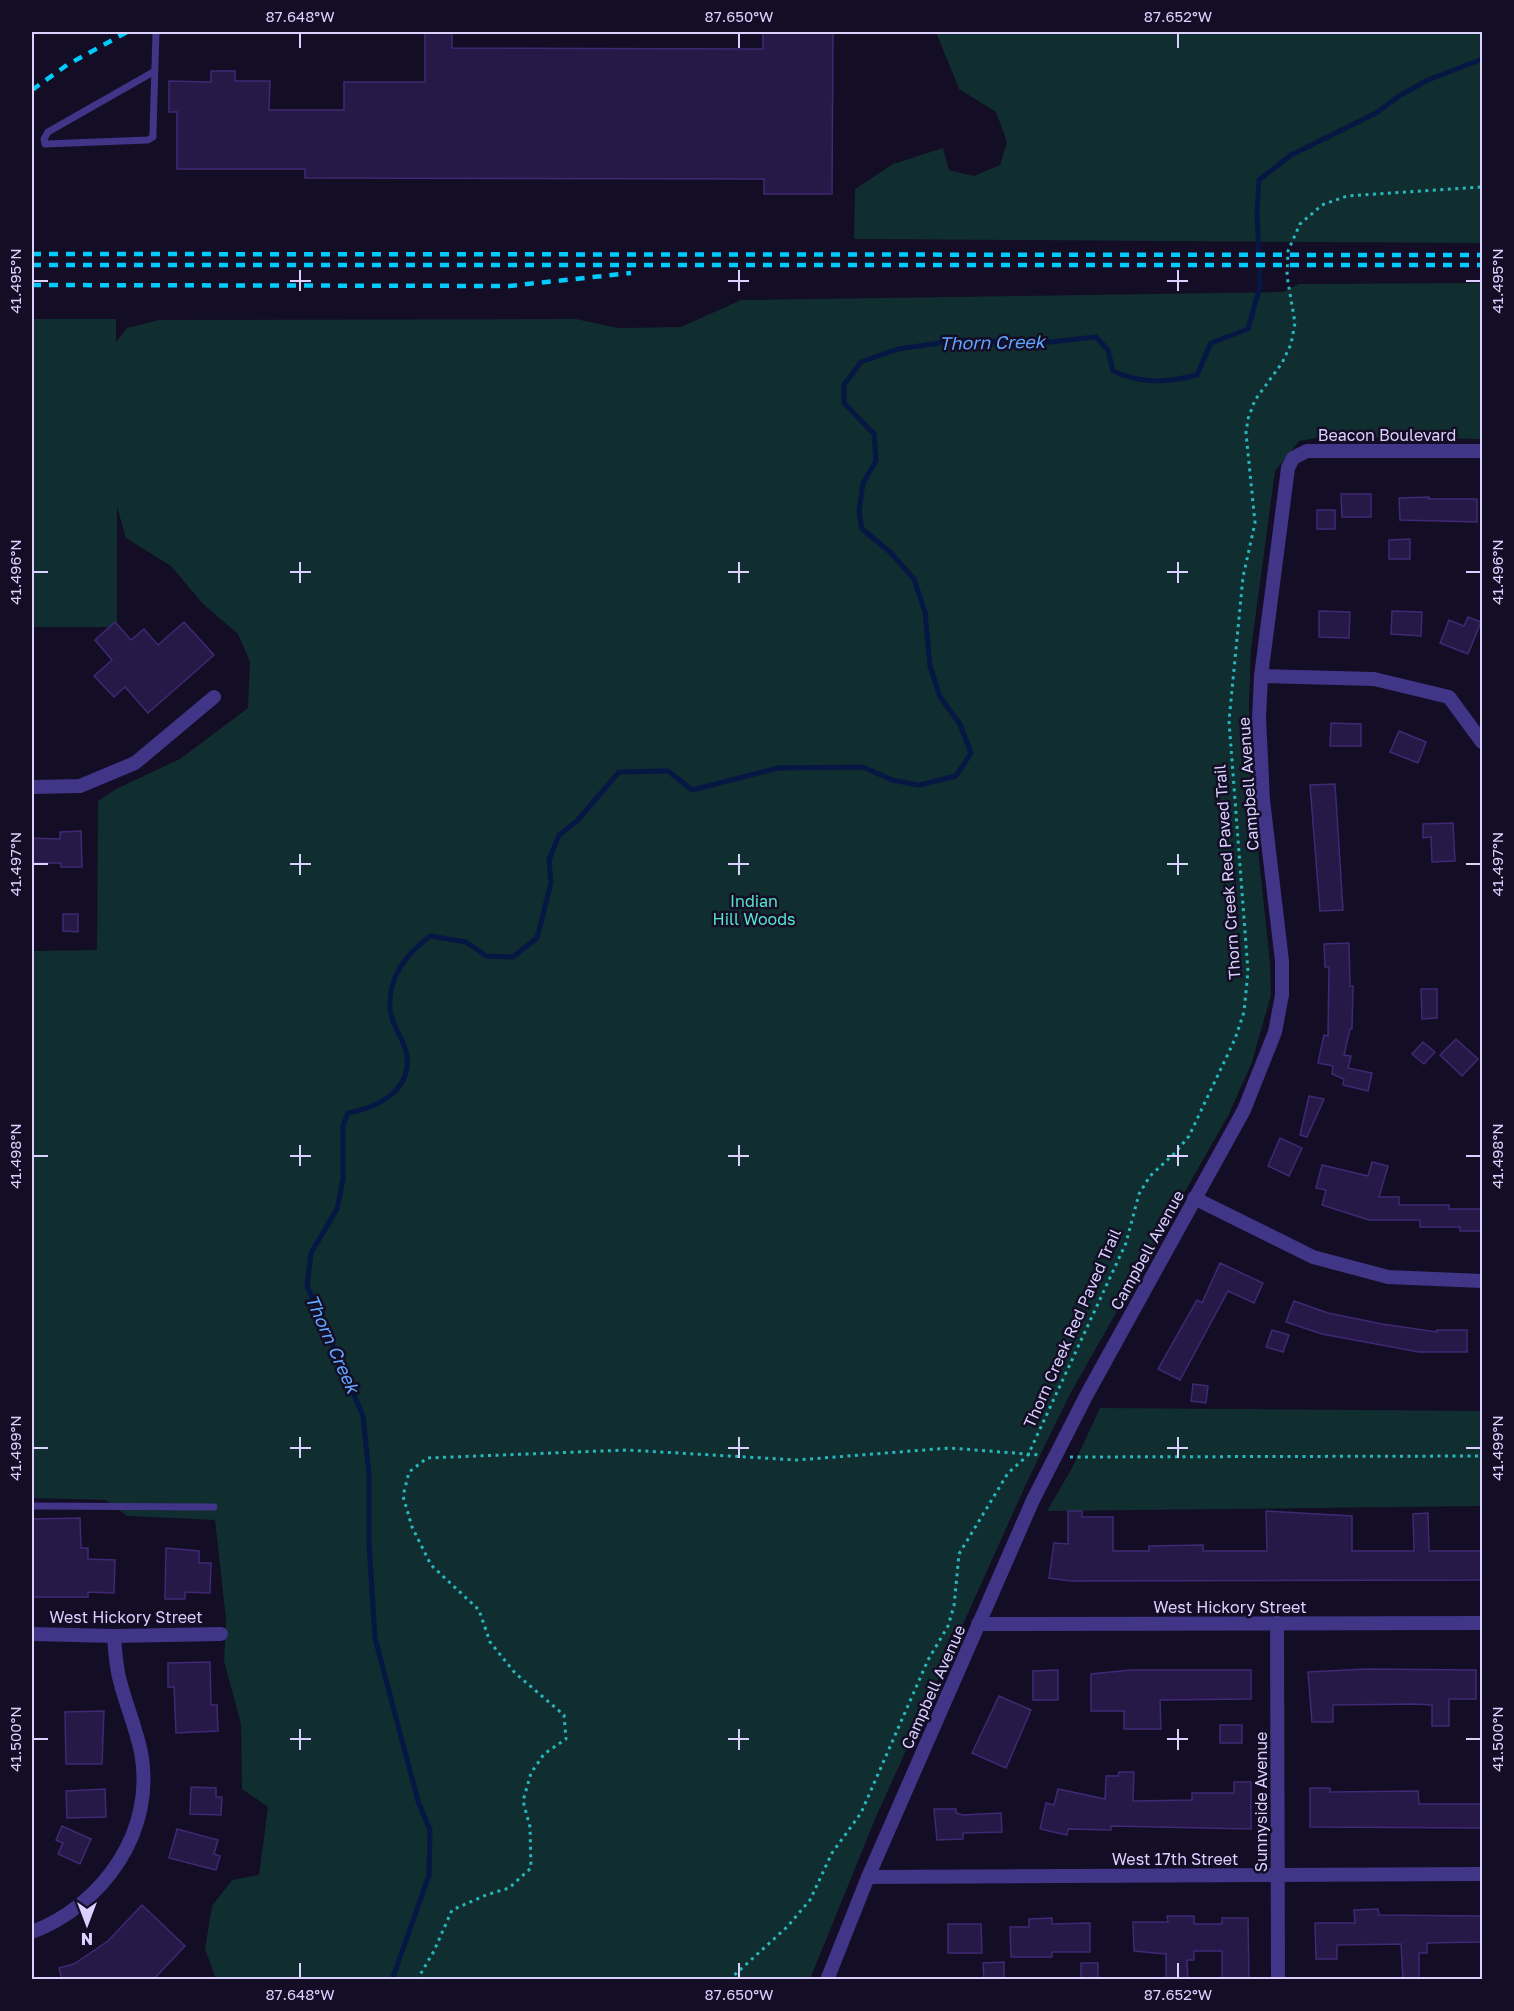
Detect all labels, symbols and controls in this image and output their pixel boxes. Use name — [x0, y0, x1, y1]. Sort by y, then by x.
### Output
text: 87.648°W — [265, 7, 335, 25]
text: 87.650°W — [705, 7, 773, 25]
text: 87.652°W — [1144, 7, 1212, 25]
text: 41.495°N — [6, 248, 24, 314]
text: 41.495°N — [1488, 248, 1506, 314]
water label: Thorn Creek — [939, 330, 1047, 354]
street label: Beacon Boulevard — [1318, 425, 1456, 445]
text: 41.496°N — [6, 539, 24, 605]
text: 41.496°N — [1488, 539, 1506, 605]
street label: Campbell Avenue — [1233, 717, 1263, 851]
street label: Thorn Creek Red Paved Trail — [1210, 764, 1244, 980]
text: 41.497°N — [6, 832, 24, 896]
text: 41.497°N — [1488, 832, 1506, 896]
park label: Indian Hill Woods — [713, 891, 795, 929]
text: 41.498°N — [6, 1123, 24, 1189]
text: 41.498°N — [1488, 1123, 1506, 1189]
street label: Campbell Avenue — [1106, 1187, 1188, 1313]
street label: Thorn Creek Red Paved Trail — [1019, 1225, 1125, 1431]
water label: Thorn Creek — [301, 1291, 365, 1398]
text: 41.499°N — [6, 1415, 24, 1481]
text: 41.499°N — [1488, 1415, 1506, 1481]
street label: West Hickory Street — [1153, 1597, 1307, 1617]
street label: West Hickory Street — [49, 1607, 203, 1627]
street label: Campbell Avenue — [897, 1622, 969, 1752]
text: 41.500°N — [6, 1706, 24, 1772]
text: 41.500°N — [1488, 1706, 1506, 1772]
street label: Sunnyside Avenue — [1251, 1732, 1271, 1872]
street label: West 17th Street — [1112, 1849, 1238, 1869]
north arrow — [57, 1894, 117, 1954]
text: N — [81, 1929, 93, 1949]
text: 87.648°W — [265, 1985, 335, 2003]
text: 87.650°W — [705, 1985, 773, 2003]
text: 87.652°W — [1144, 1985, 1212, 2003]

